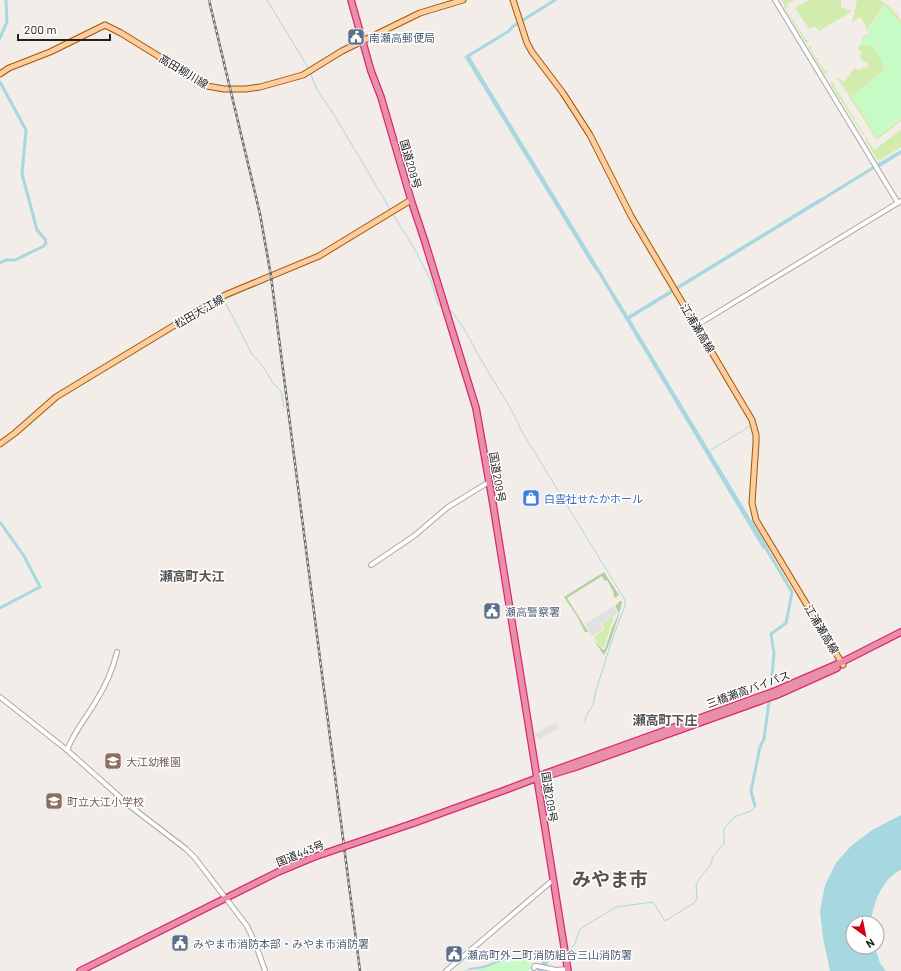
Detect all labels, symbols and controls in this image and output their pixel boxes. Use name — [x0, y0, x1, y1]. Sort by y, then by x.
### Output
scale bar — [18, 16, 110, 42]
text: 200 m — [24, 22, 56, 36]
public building icon: 南瀬高郵便局 — [346, 27, 366, 47]
place label: 南瀬高郵便局 — [369, 31, 435, 44]
street label: 高田柳川線 — [157, 51, 211, 91]
street label: 国道209号 — [398, 138, 424, 190]
street label: 松田大江線 — [172, 292, 226, 330]
street label: 江浦瀬高線 — [678, 301, 718, 355]
street label: 国道209号 — [487, 451, 509, 503]
shop icon: 白雲社せたかホール — [521, 488, 541, 508]
place label: 白雲社せたかホール — [544, 492, 643, 505]
district label: 瀬高町大江 — [159, 568, 225, 584]
public building icon: 瀬高警察署 — [482, 601, 502, 621]
street label: 江浦瀬高線 — [802, 602, 842, 656]
place label: 瀬高警察署 — [505, 605, 560, 618]
street label: 三橋瀬高バイパス — [705, 668, 791, 710]
district label: 瀬高町下庄 — [632, 712, 698, 728]
school or university icon: 大江幼稚園 — [103, 751, 123, 771]
place label: 大江幼稚園 — [126, 755, 181, 768]
street label: 国道209号 — [540, 771, 560, 823]
school or university icon: 町立大江小学校 — [44, 791, 64, 811]
place label: 町立大江小学校 — [67, 795, 144, 808]
street label: 国道443号 — [274, 837, 326, 869]
district label: みやま市 — [572, 867, 648, 890]
north arrow — [845, 915, 885, 955]
public building icon: みやま市消防本部・みやま市消防署 — [170, 933, 190, 953]
text: N — [864, 936, 877, 951]
place label: みやま市消防本部・みやま市消防署 — [193, 937, 369, 950]
public building icon: 瀬高町外二町消防組合三山消防署 — [444, 944, 464, 964]
place label: 瀬高町外二町消防組合三山消防署 — [467, 948, 632, 961]

